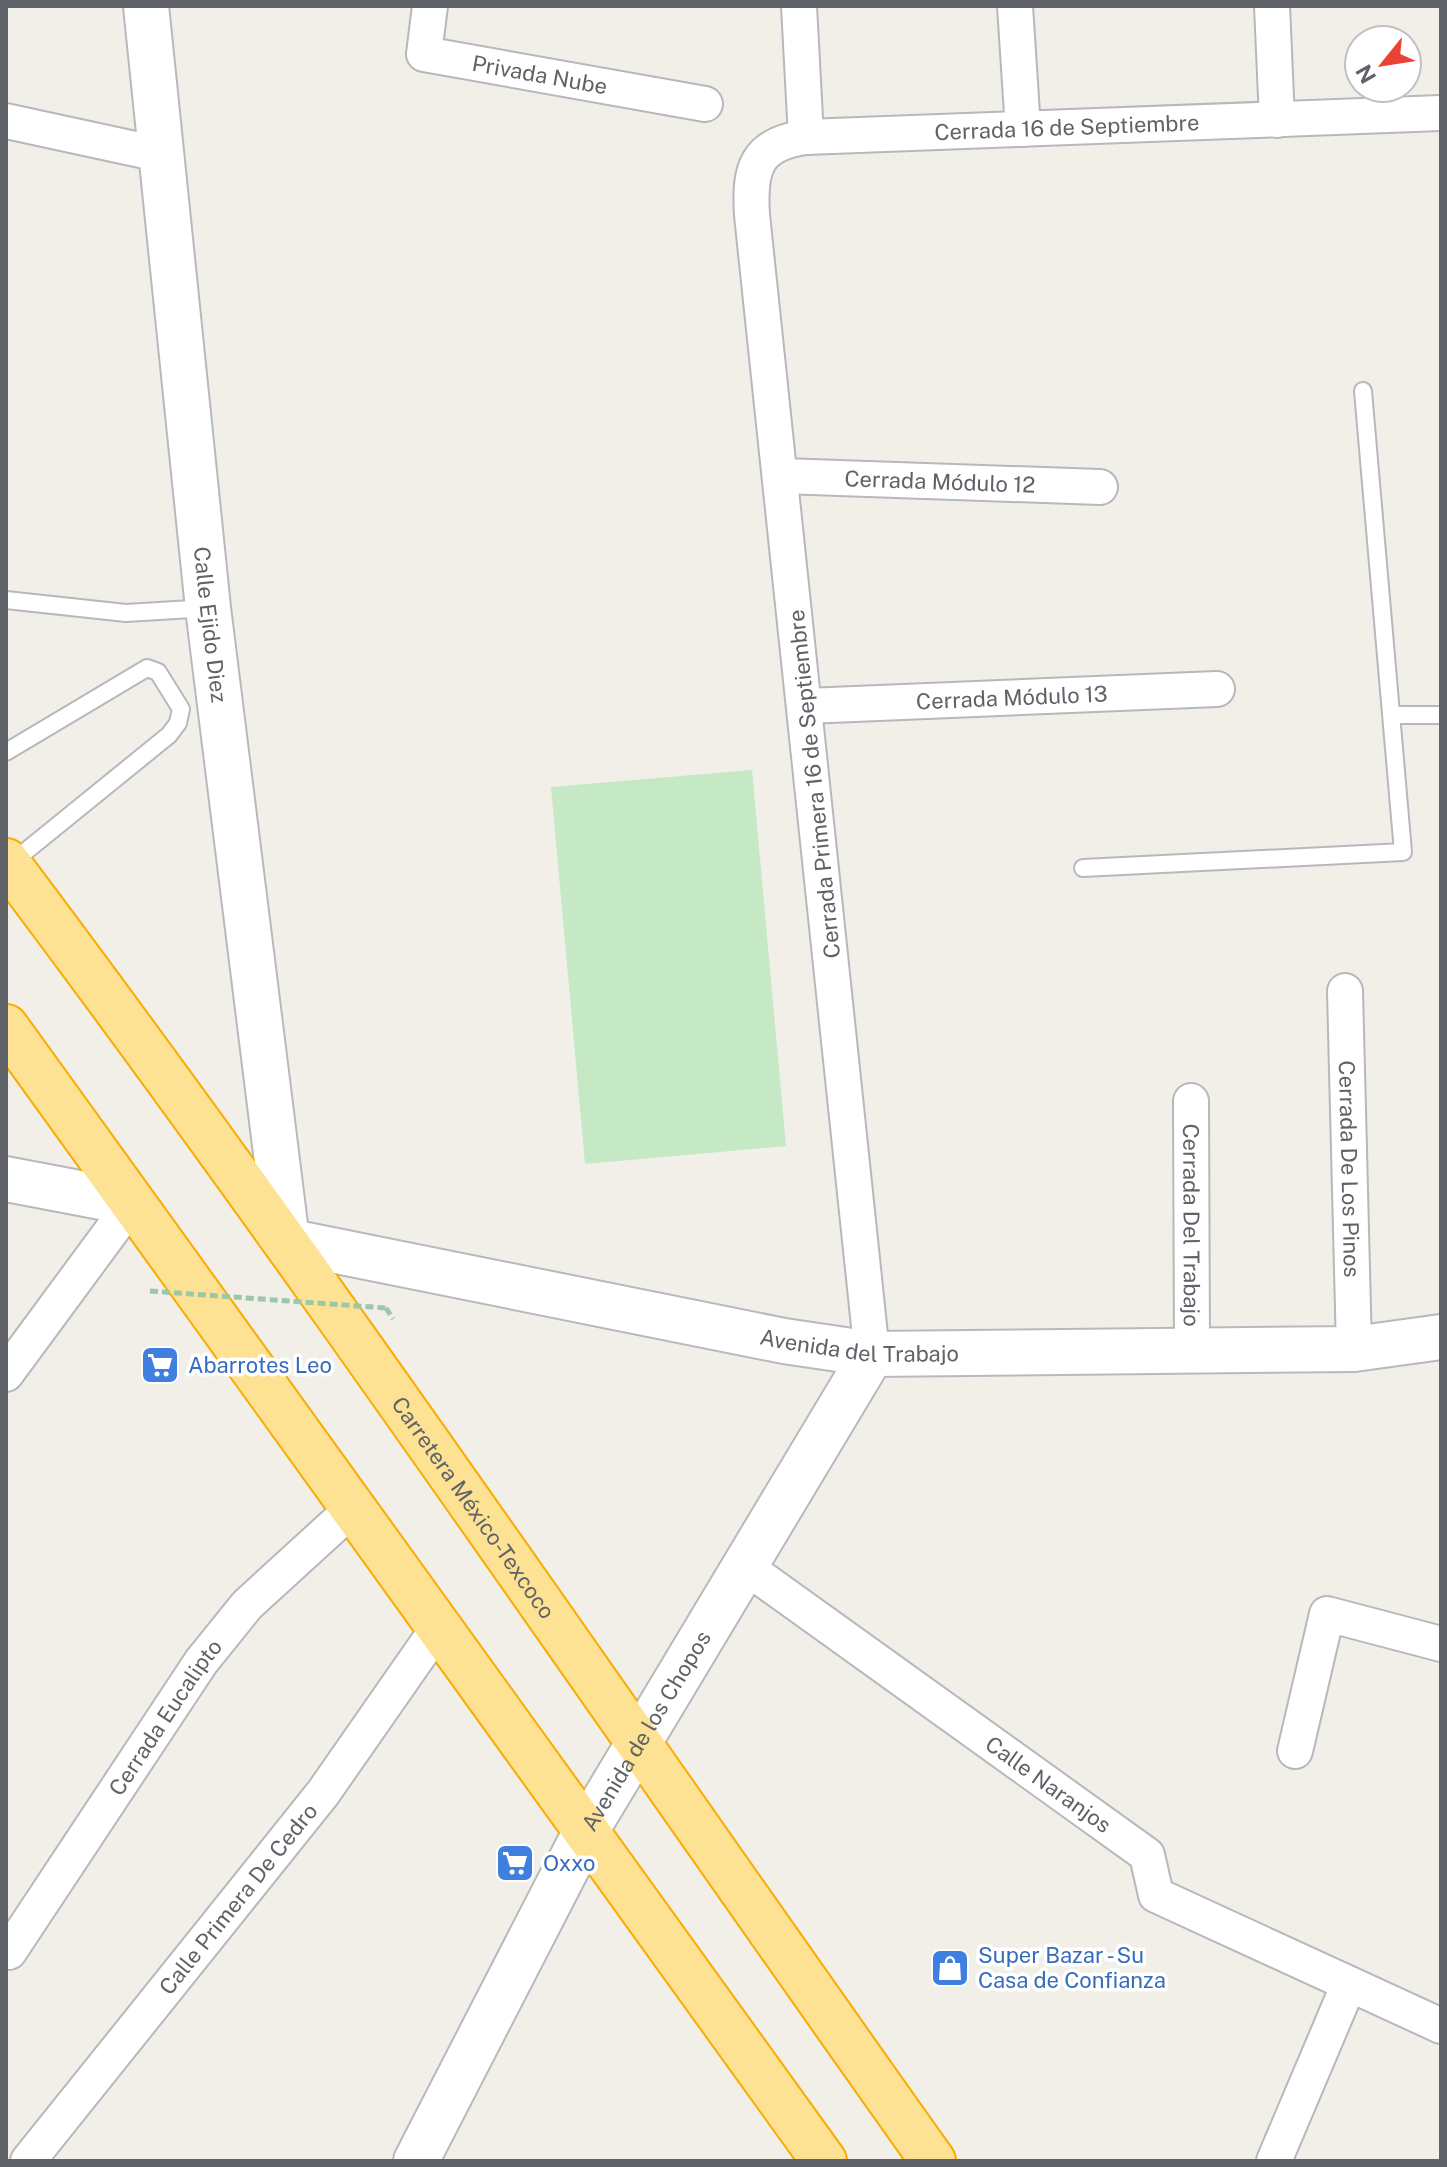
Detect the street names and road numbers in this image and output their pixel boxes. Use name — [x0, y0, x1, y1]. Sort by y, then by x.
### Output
street label: Privada Nube — [470, 50, 609, 99]
street label: Cerrada 16 de Septiembre — [934, 109, 1200, 145]
street label: Cerrada Módulo 12 — [844, 465, 1036, 498]
street label: Calle Ejido Diez — [189, 545, 233, 704]
street label: Cerrada Primera 16 de Septiembre — [783, 608, 845, 960]
street label: Cerrada Módulo 13 — [916, 681, 1108, 714]
street label: Cerrada De Los Pinos — [1334, 1060, 1365, 1278]
street label: Cerrada Del Trabajo — [1178, 1123, 1205, 1327]
street label: Avenida del Trabajo — [758, 1324, 959, 1367]
street label: Carretera México-Texcoco — [386, 1392, 561, 1624]
street label: Avenida de los Chopos — [576, 1626, 716, 1836]
street label: Cerrada Eucalipto — [103, 1634, 227, 1800]
street label: Calle Naranjos — [981, 1730, 1116, 1838]
street label: Calle Primera De Cedro — [154, 1798, 323, 2000]

